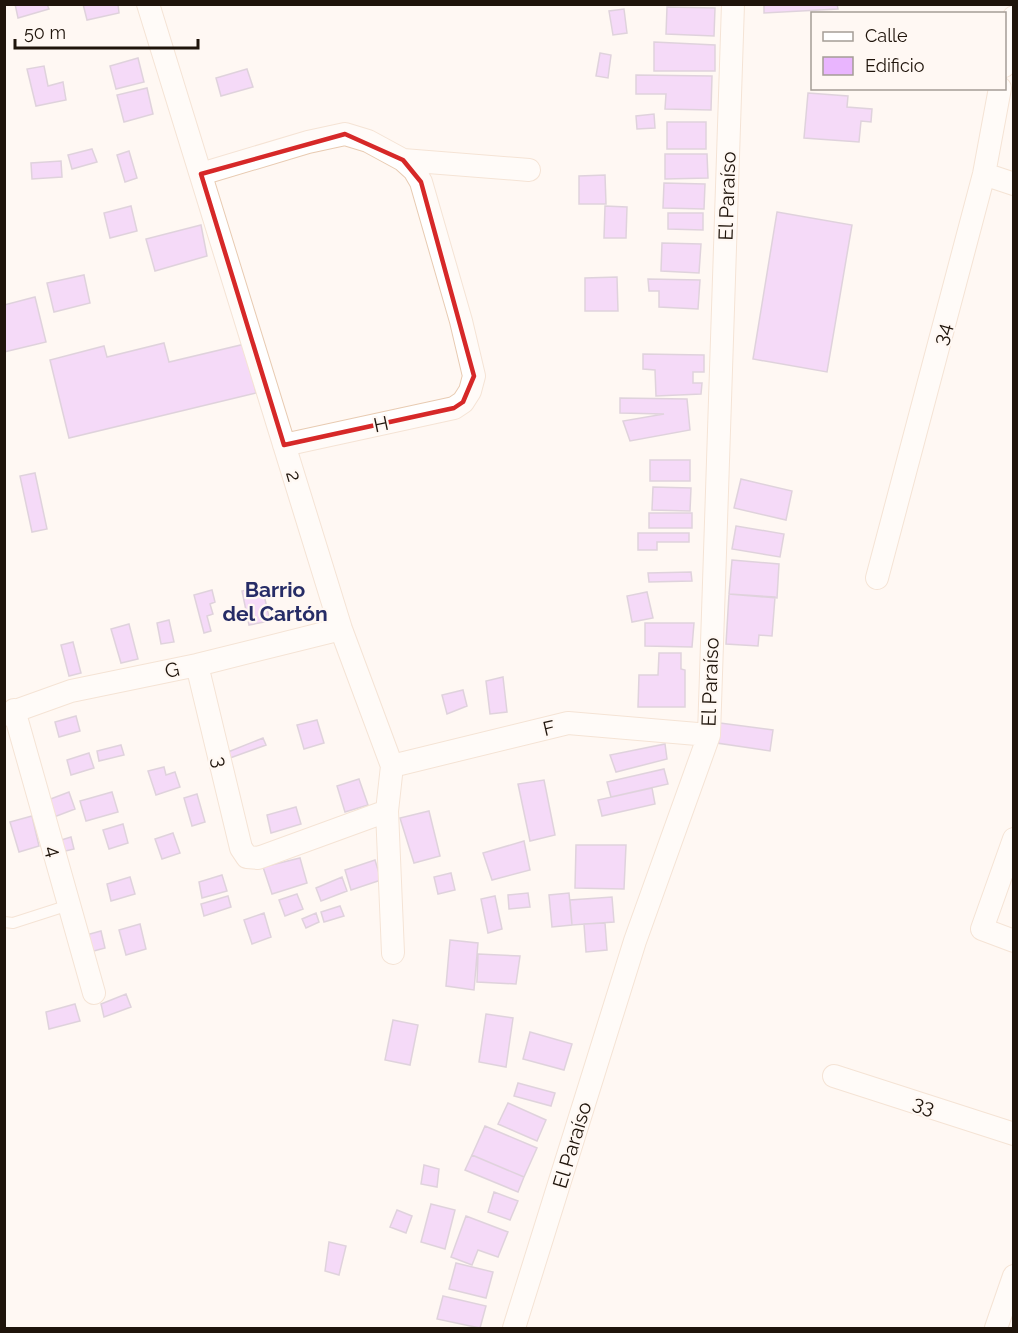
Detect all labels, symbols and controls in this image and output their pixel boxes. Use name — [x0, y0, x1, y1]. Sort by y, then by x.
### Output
scale bar — [15, 12, 198, 50]
legend — [811, 12, 1006, 90]
text: 50 m — [24, 22, 66, 43]
text: Calle — [865, 25, 908, 46]
text: Edificio — [865, 55, 925, 76]
street label: El Paraíso — [713, 151, 741, 241]
street label: 34 — [928, 320, 956, 348]
street label: H — [371, 411, 391, 437]
street label: 2 — [281, 468, 307, 484]
district label: Barrio del Cartón — [222, 577, 328, 626]
street label: El Paraíso — [696, 637, 724, 727]
street label: G — [162, 657, 182, 683]
street label: F — [541, 715, 558, 741]
street label: 3 — [207, 754, 233, 770]
street label: 4 — [41, 842, 67, 860]
street label: 33 — [910, 1090, 938, 1120]
street label: El Paraíso — [547, 1099, 597, 1191]

